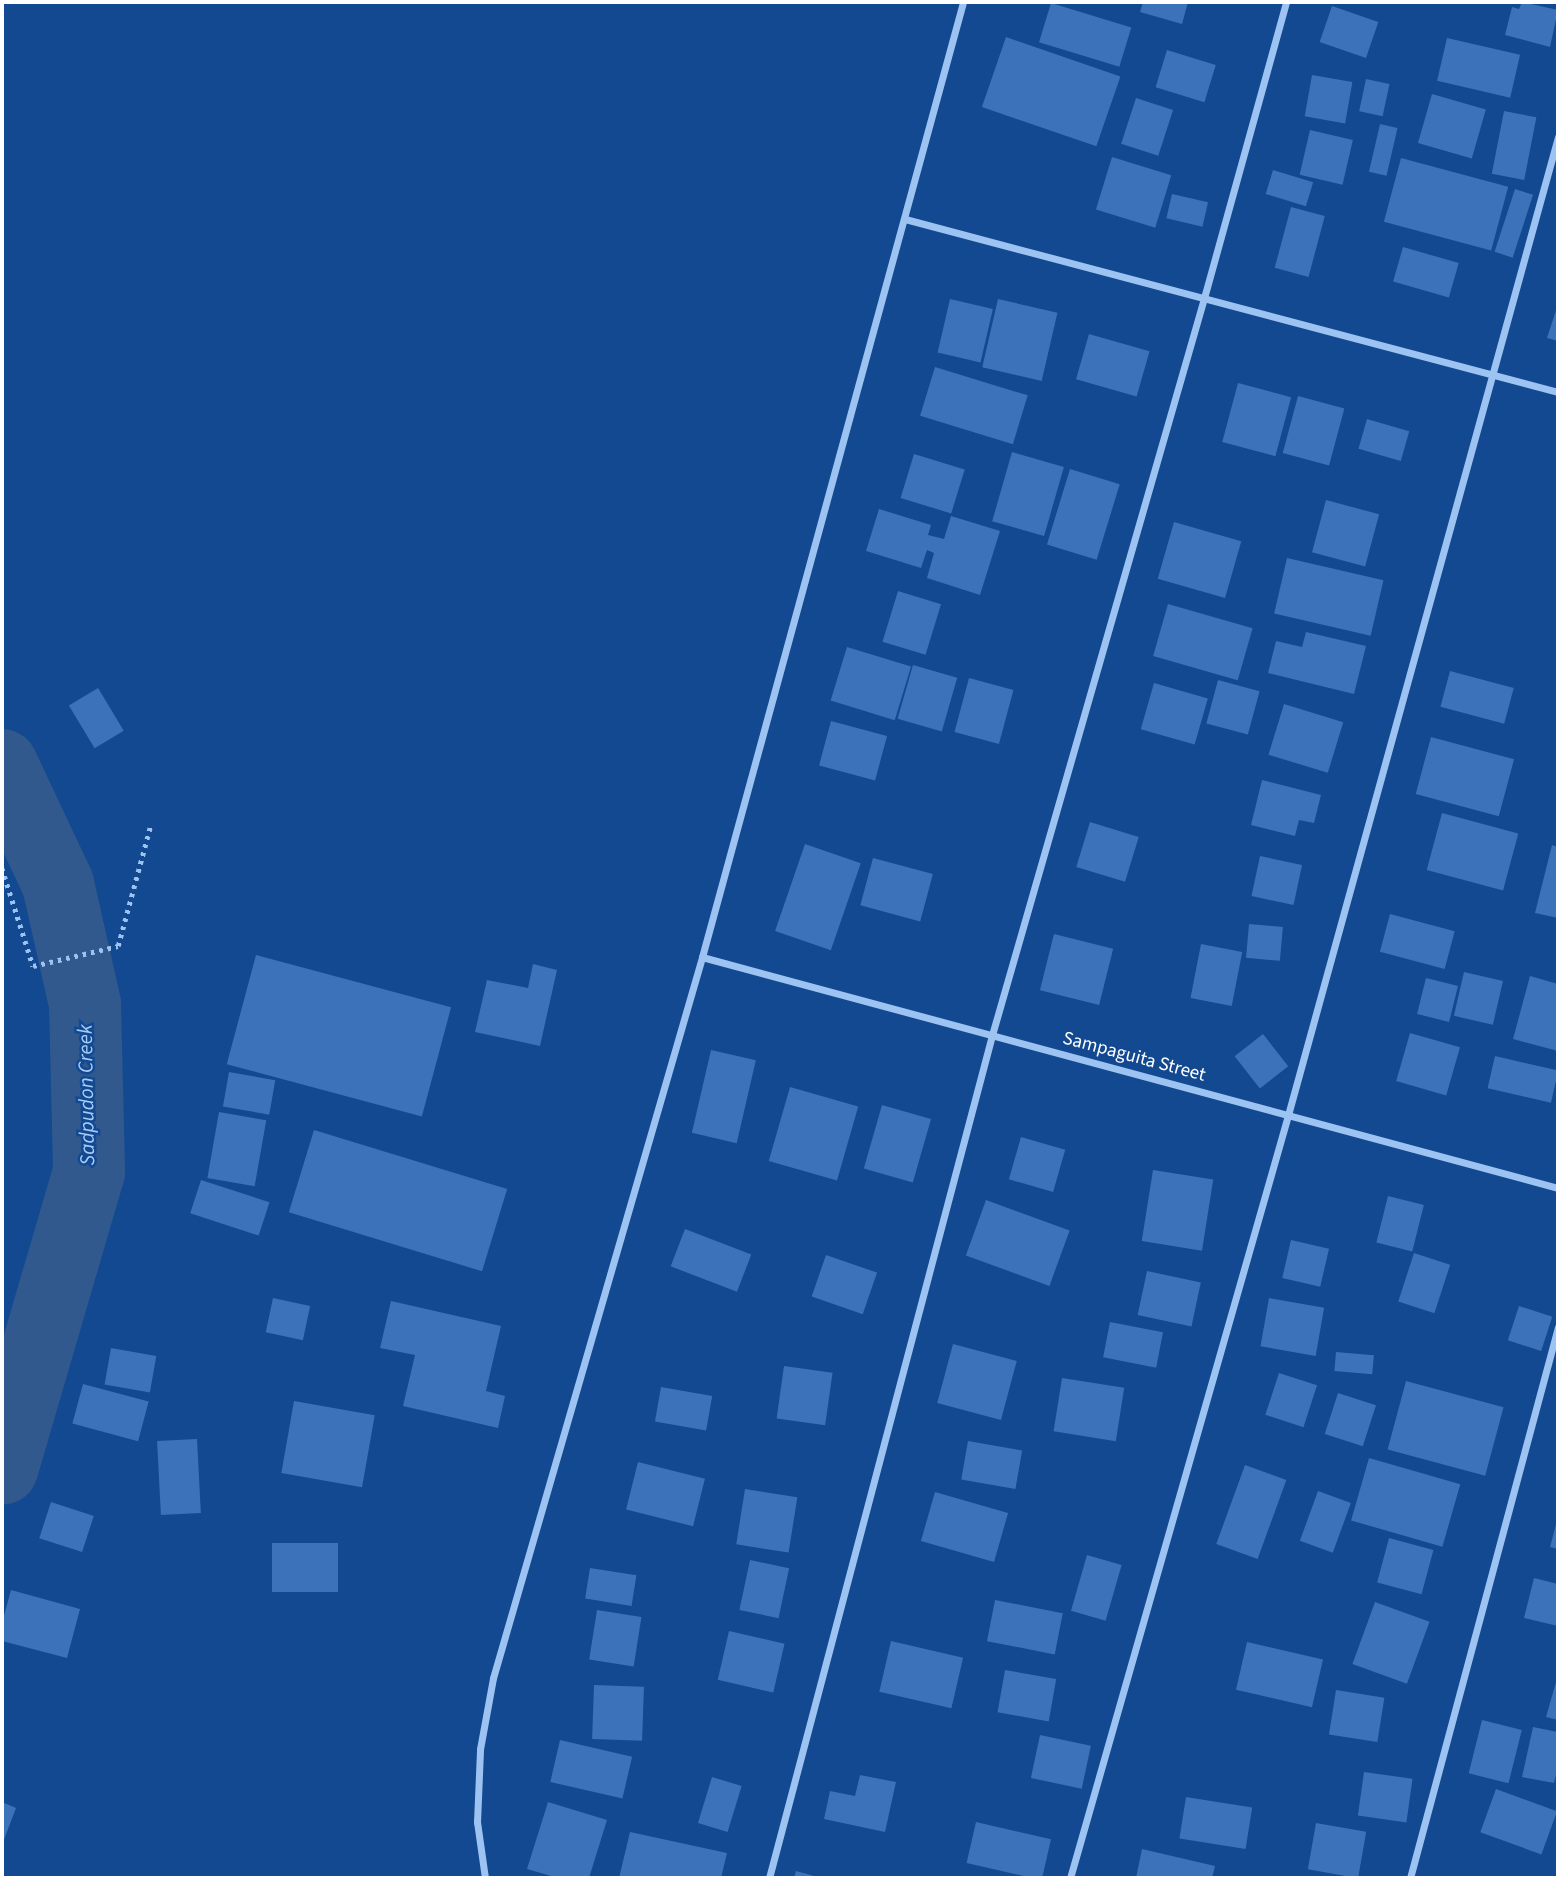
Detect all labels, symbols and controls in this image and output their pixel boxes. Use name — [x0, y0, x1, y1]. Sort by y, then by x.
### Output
water label: Sadpudon Creek — [72, 1024, 100, 1166]
street label: Sampaguita Street — [1060, 1027, 1208, 1087]

